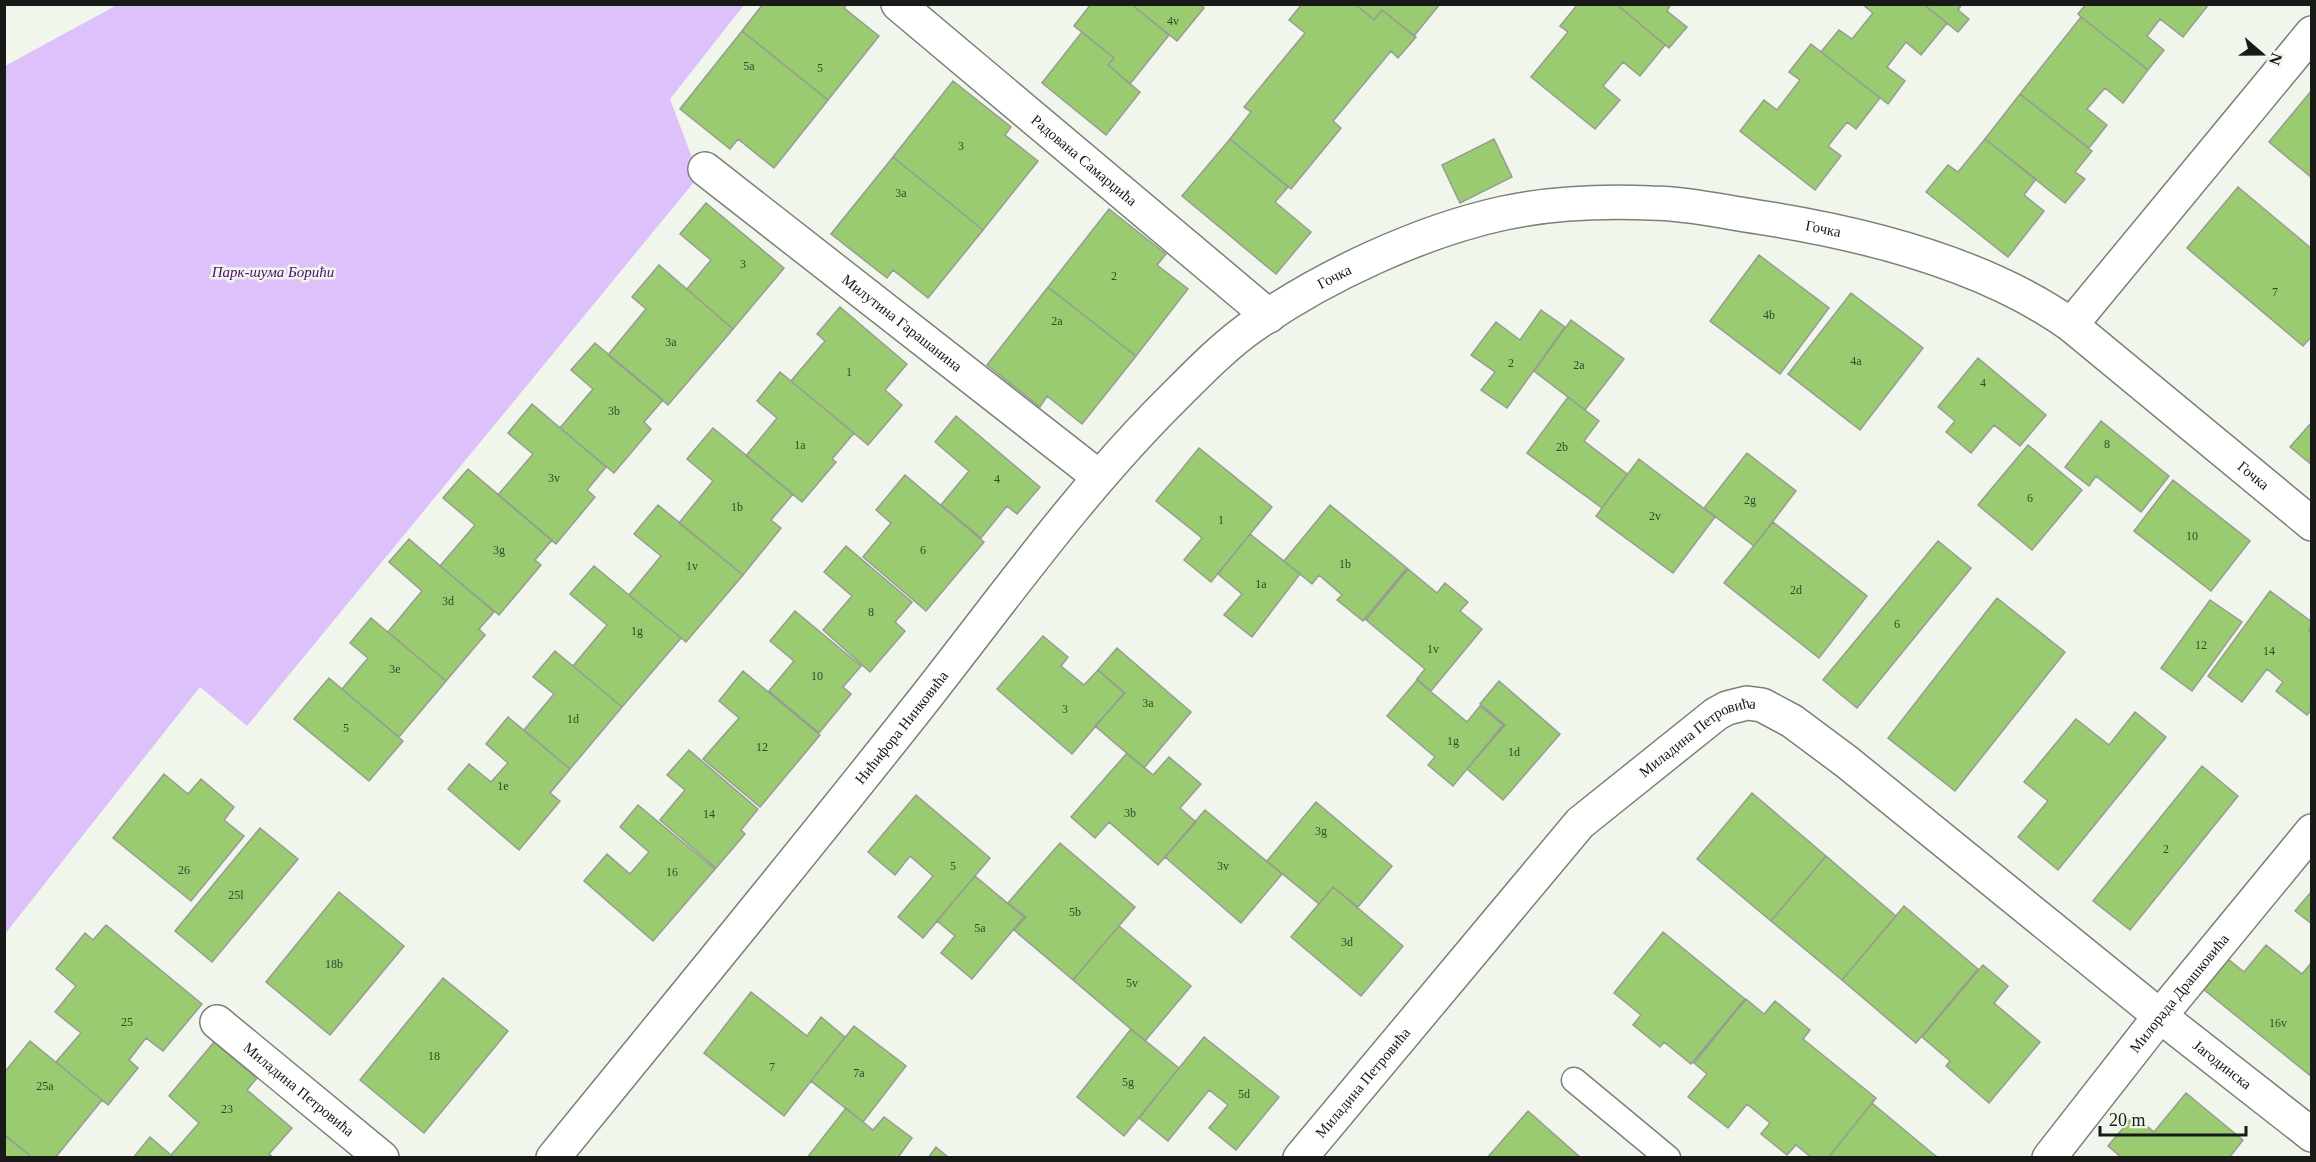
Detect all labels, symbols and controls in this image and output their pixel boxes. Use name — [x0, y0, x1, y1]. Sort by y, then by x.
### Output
house number: 4v — [1167, 14, 1179, 28]
north arrow — [2232, 24, 2292, 84]
text: N — [2266, 51, 2286, 68]
house number: 5a — [743, 59, 755, 73]
house number: 5 — [817, 61, 823, 75]
street label: Радована Самарџића — [1028, 112, 1140, 209]
house number: 3 — [958, 139, 964, 153]
house number: 3a — [895, 186, 907, 200]
street label: Гочка — [1804, 217, 1843, 240]
house number: 3 — [740, 257, 746, 271]
street label: Гочка — [1315, 261, 1354, 292]
park label: Парк-шума Борићи — [211, 264, 334, 280]
house number: 2 — [1111, 269, 1117, 283]
street label: Милутина Гарашанина — [839, 271, 965, 375]
house number: 7 — [2272, 285, 2278, 299]
house number: 4b — [1763, 308, 1775, 322]
house number: 2a — [1051, 314, 1063, 328]
house number: 3a — [665, 335, 677, 349]
house number: 4a — [1850, 354, 1862, 368]
house number: 2 — [1508, 356, 1514, 370]
house number: 2a — [1573, 358, 1585, 372]
house number: 1 — [846, 365, 852, 379]
house number: 4 — [1980, 376, 1986, 390]
house number: 3b — [608, 404, 620, 418]
house number: 8 — [2104, 437, 2110, 451]
house number: 1a — [794, 438, 806, 452]
house number: 2b — [1556, 440, 1568, 454]
street label: Гочка — [2235, 458, 2273, 493]
house number: 3v — [548, 471, 560, 485]
house number: 4 — [994, 472, 1000, 486]
house number: 6 — [2027, 491, 2033, 505]
house number: 2g — [1744, 493, 1756, 507]
house number: 1b — [731, 500, 743, 514]
house number: 2v — [1649, 509, 1661, 523]
house number: 1 — [1218, 513, 1224, 527]
house number: 10 — [2186, 529, 2198, 543]
house number: 3g — [493, 543, 505, 557]
house number: 6 — [920, 543, 926, 557]
house number: 1b — [1339, 557, 1351, 571]
house number: 1v — [686, 559, 698, 573]
house number: 1a — [1255, 577, 1267, 591]
house number: 2d — [1790, 583, 1802, 597]
house number: 3d — [442, 594, 454, 608]
house number: 8 — [868, 605, 874, 619]
house number: 6 — [1894, 617, 1900, 631]
house number: 1g — [631, 624, 643, 638]
house number: 12 — [2195, 638, 2207, 652]
house number: 1v — [1427, 642, 1439, 656]
house number: 14 — [2263, 644, 2275, 658]
house number: 3e — [389, 662, 401, 676]
street label: Нићифора Нинковића — [852, 667, 951, 787]
house number: 10 — [811, 669, 823, 683]
street label: Миладина Петровића — [1636, 695, 1757, 780]
house number: 3a — [1142, 696, 1154, 710]
house number: 3 — [1062, 702, 1068, 716]
house number: 1d — [567, 712, 579, 726]
house number: 5 — [343, 721, 349, 735]
house number: 1g — [1447, 734, 1459, 748]
house number: 12 — [756, 740, 768, 754]
house number: 1d — [1508, 745, 1520, 759]
house number: 1e — [497, 779, 509, 793]
house number: 3b — [1124, 806, 1136, 820]
house number: 14 — [703, 807, 715, 821]
house number: 3g — [1315, 824, 1327, 838]
house number: 2 — [2163, 842, 2169, 856]
house number: 5 — [950, 859, 956, 873]
house number: 3v — [1217, 859, 1229, 873]
house number: 26 — [178, 863, 190, 877]
house number: 16 — [666, 865, 678, 879]
house number: 25l — [228, 888, 244, 902]
house number: 5b — [1069, 905, 1081, 919]
house number: 5a — [974, 921, 986, 935]
street label: Милорада Драшковића — [2126, 931, 2232, 1056]
house number: 3d — [1341, 935, 1353, 949]
house number: 18b — [325, 957, 343, 971]
house number: 5v — [1126, 976, 1138, 990]
house number: 25 — [121, 1015, 133, 1029]
house number: 16v — [2269, 1016, 2287, 1030]
street label: Миладина Петровића — [1312, 1024, 1414, 1141]
street label: Јагодинска — [2190, 1037, 2255, 1093]
street label: Миладина Петровића — [240, 1039, 357, 1140]
house number: 18 — [428, 1049, 440, 1063]
house number: 7 — [769, 1060, 775, 1074]
house number: 7a — [853, 1066, 865, 1080]
house number: 5g — [1122, 1075, 1134, 1089]
house number: 25a — [36, 1079, 54, 1093]
house number: 5d — [1238, 1087, 1250, 1101]
scale bar — [2100, 1099, 2246, 1137]
house number: 23 — [221, 1102, 233, 1116]
text: 20 m — [2109, 1110, 2146, 1130]

